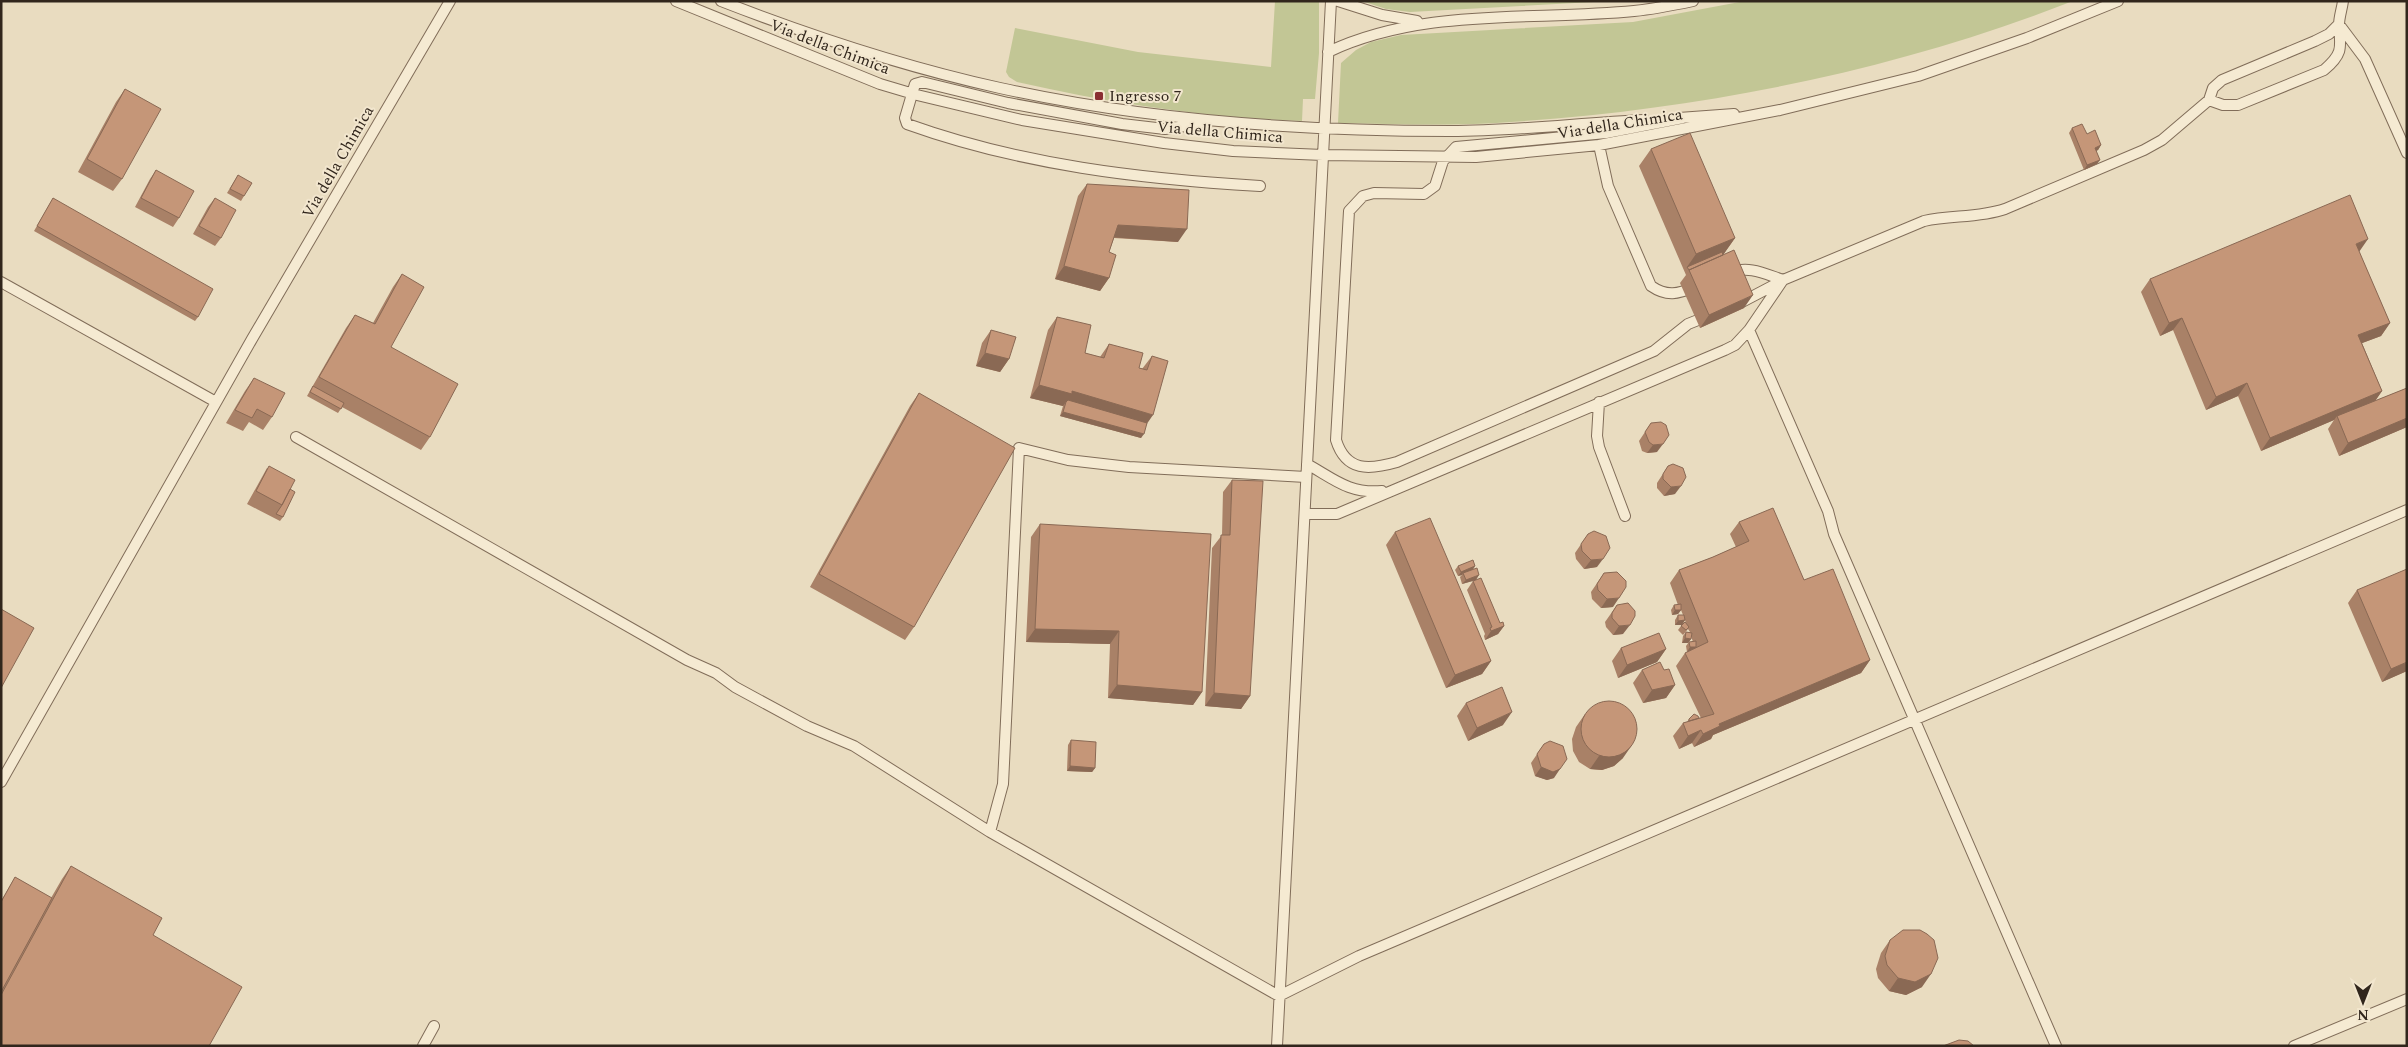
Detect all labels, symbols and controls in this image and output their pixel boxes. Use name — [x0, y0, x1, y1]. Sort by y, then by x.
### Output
street label: Via della Chimica — [767, 13, 894, 81]
place label: Ingresso 7 — [1109, 84, 1181, 108]
marker: Ingresso 7 — [1093, 90, 1105, 102]
street label: Via della Chimica — [296, 101, 380, 223]
street label: Via della Chimica — [1556, 102, 1685, 146]
street label: Via della Chimica — [1156, 115, 1284, 149]
north arrow — [2338, 977, 2388, 1027]
text: N — [2357, 1004, 2369, 1025]

